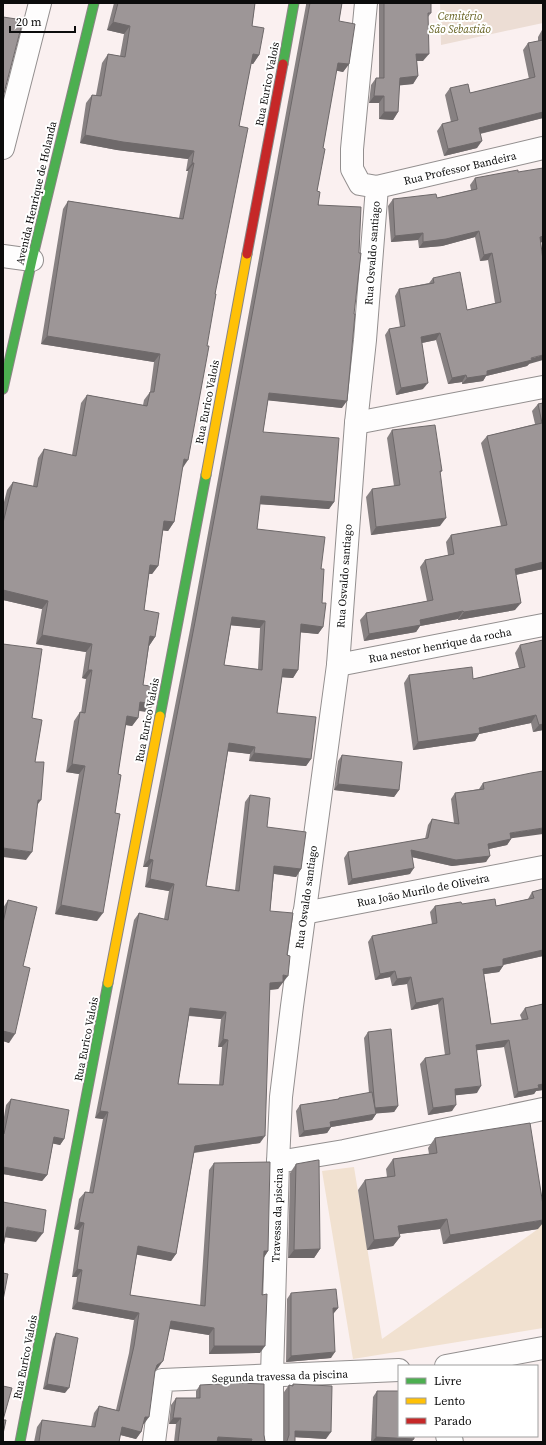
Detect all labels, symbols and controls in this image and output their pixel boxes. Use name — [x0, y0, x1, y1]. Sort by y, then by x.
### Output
scale bar — [10, 8, 75, 34]
park label: Cemitério São Sebastião — [429, 9, 492, 37]
text: 20 m — [16, 14, 42, 30]
street label: Rua Eurico Valois — [252, 40, 283, 128]
street label: Avenida Henrique de Holanda — [13, 119, 60, 266]
street label: Rua Professor Bandeira — [402, 148, 518, 189]
street label: Rua Osvaldo santiago — [361, 201, 384, 306]
street label: Rua Eurico Valois — [192, 358, 223, 446]
street label: Rua Osvaldo santiago — [333, 524, 356, 629]
street label: Rua nestor henrique da rocha — [367, 624, 513, 667]
street label: Rua Eurico Valois — [132, 676, 163, 764]
street label: Rua Osvaldo santiago — [292, 844, 321, 950]
street label: Rua João Murilo de Oliveira — [356, 870, 491, 911]
street label: Rua Eurico Valois — [71, 995, 102, 1083]
street label: Travessa da piscina — [268, 1167, 287, 1263]
street label: Rua Eurico Valois — [10, 1313, 41, 1401]
legend — [398, 1365, 538, 1437]
street label: Segunda travessa da piscina — [212, 1367, 349, 1386]
text: Livre — [434, 1373, 462, 1389]
text: Lento — [434, 1393, 465, 1409]
text: Parado — [434, 1413, 472, 1429]

